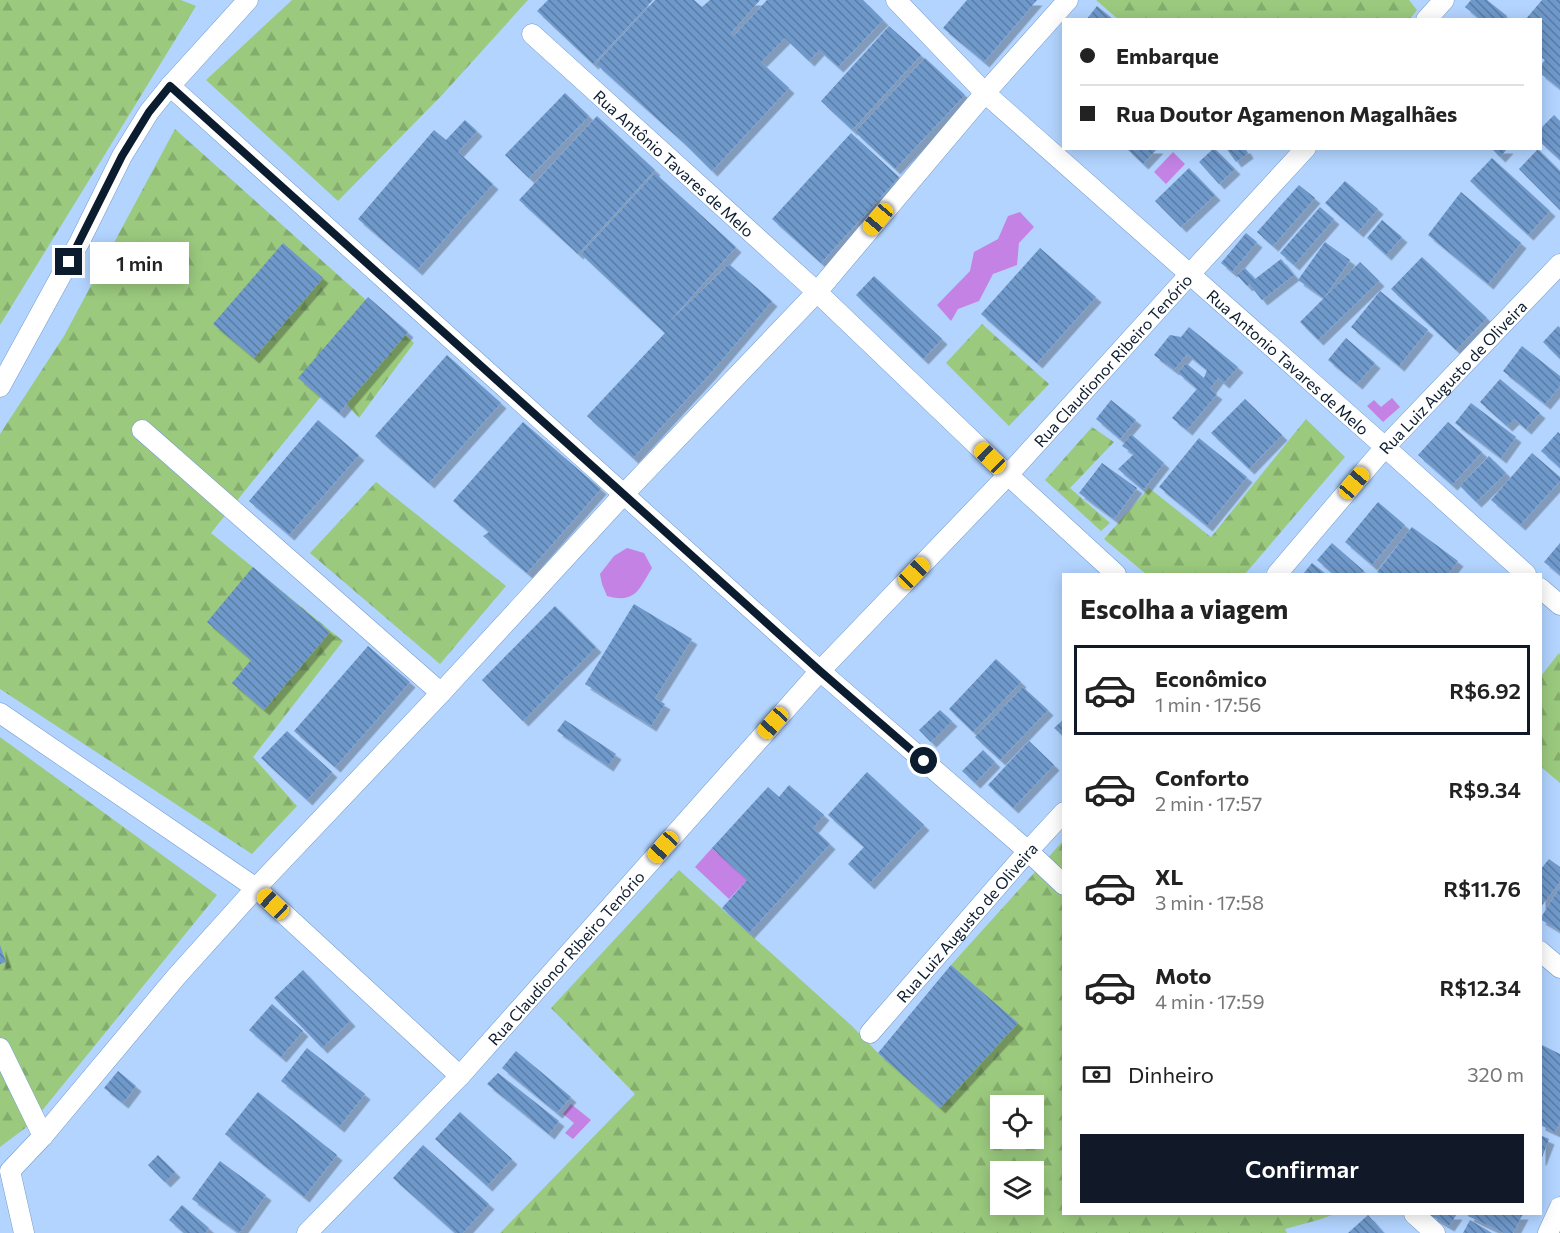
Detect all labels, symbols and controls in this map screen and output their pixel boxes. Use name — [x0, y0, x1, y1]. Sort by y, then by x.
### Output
text: Embarque — [1116, 42, 1219, 69]
street label: Rua Antônio Tavares de Melo — [590, 85, 758, 240]
text: Rua Doutor Agamenon Magalhães — [1116, 100, 1457, 127]
car — [860, 199, 896, 239]
callout: 1 min — [90, 241, 189, 283]
route end — [55, 248, 82, 275]
text: 1 min — [116, 251, 163, 275]
street label: Rua Claudionor Ribeiro Tenório — [1029, 270, 1195, 450]
street label: Rua Antonio Tavares de Melo — [1204, 285, 1373, 438]
street label: Rua Luiz Augusto de Oliveira — [1374, 296, 1530, 457]
car — [971, 439, 1009, 477]
car — [1336, 463, 1372, 503]
car — [895, 554, 933, 592]
text: Escolha a viagem — [1080, 592, 1288, 625]
icon: car — [1083, 663, 1137, 717]
text: Econômico — [1155, 665, 1267, 692]
text: R$6.92 — [1449, 677, 1521, 704]
text: 1 min · 17:56 — [1155, 692, 1261, 716]
car — [754, 704, 792, 742]
route start — [910, 747, 937, 774]
icon: car — [1083, 762, 1137, 816]
text: Conforto — [1155, 764, 1249, 791]
text: R$9.34 — [1448, 776, 1521, 803]
text: 2 min · 17:57 — [1155, 791, 1262, 815]
car — [644, 828, 682, 866]
street label: Rua Luiz Augusto de Oliveira — [892, 838, 1041, 1006]
icon: car — [1083, 861, 1137, 915]
text: XL — [1155, 863, 1183, 890]
street label: Rua Claudionor Ribeiro Tenório — [483, 866, 648, 1048]
text: R$11.76 — [1443, 875, 1521, 902]
car — [254, 885, 292, 923]
text: 3 min · 17:58 — [1155, 890, 1264, 914]
icon: car — [1083, 960, 1137, 1014]
text: Moto — [1155, 962, 1211, 989]
text: R$12.34 — [1439, 974, 1521, 1001]
text: 4 min · 17:59 — [1155, 989, 1265, 1013]
icon: cash — [1080, 1058, 1113, 1091]
text: Dinheiro — [1128, 1061, 1214, 1088]
text: 320 m — [1467, 1062, 1524, 1086]
map controls — [990, 1095, 1044, 1215]
button: locate — [990, 1095, 1044, 1149]
button: Confirmar — [1080, 1134, 1524, 1203]
button: layers — [990, 1161, 1044, 1215]

